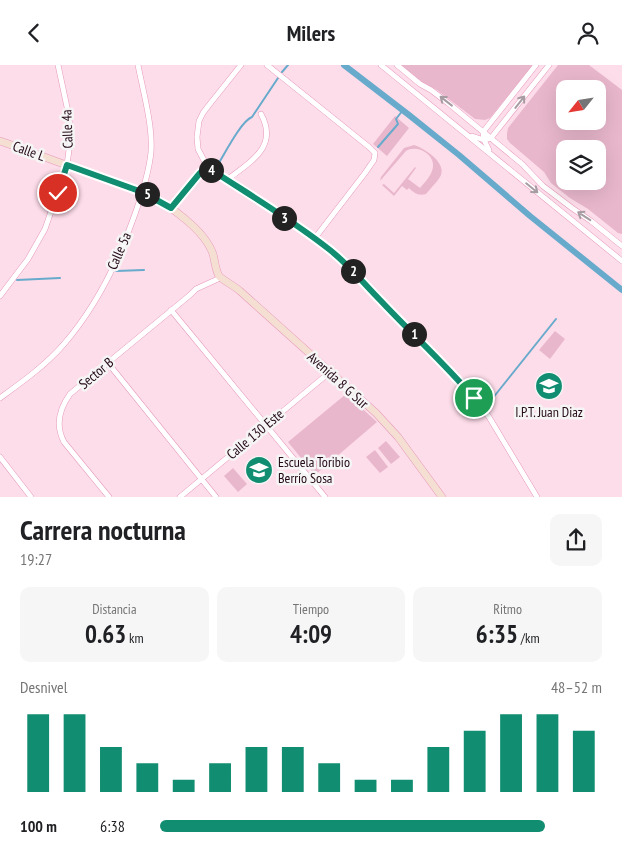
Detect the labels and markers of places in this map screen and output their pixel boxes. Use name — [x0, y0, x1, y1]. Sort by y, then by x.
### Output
pin: 4 — [198, 157, 224, 183]
pin — [37, 172, 79, 214]
pin: 5 — [134, 181, 160, 207]
pin: 3 — [272, 205, 296, 231]
pin: 2 — [340, 259, 366, 283]
pin: 1 — [402, 321, 426, 347]
school or university icon: I.P.T. Juan Diaz — [534, 371, 564, 401]
pin — [453, 377, 495, 419]
place label: I.P.T. Juan Diaz — [515, 403, 583, 421]
place label: Escuela Toribio Berrío Sosa — [278, 453, 350, 487]
school or university icon: Escuela Toribio Berrío Sosa — [244, 455, 274, 485]

